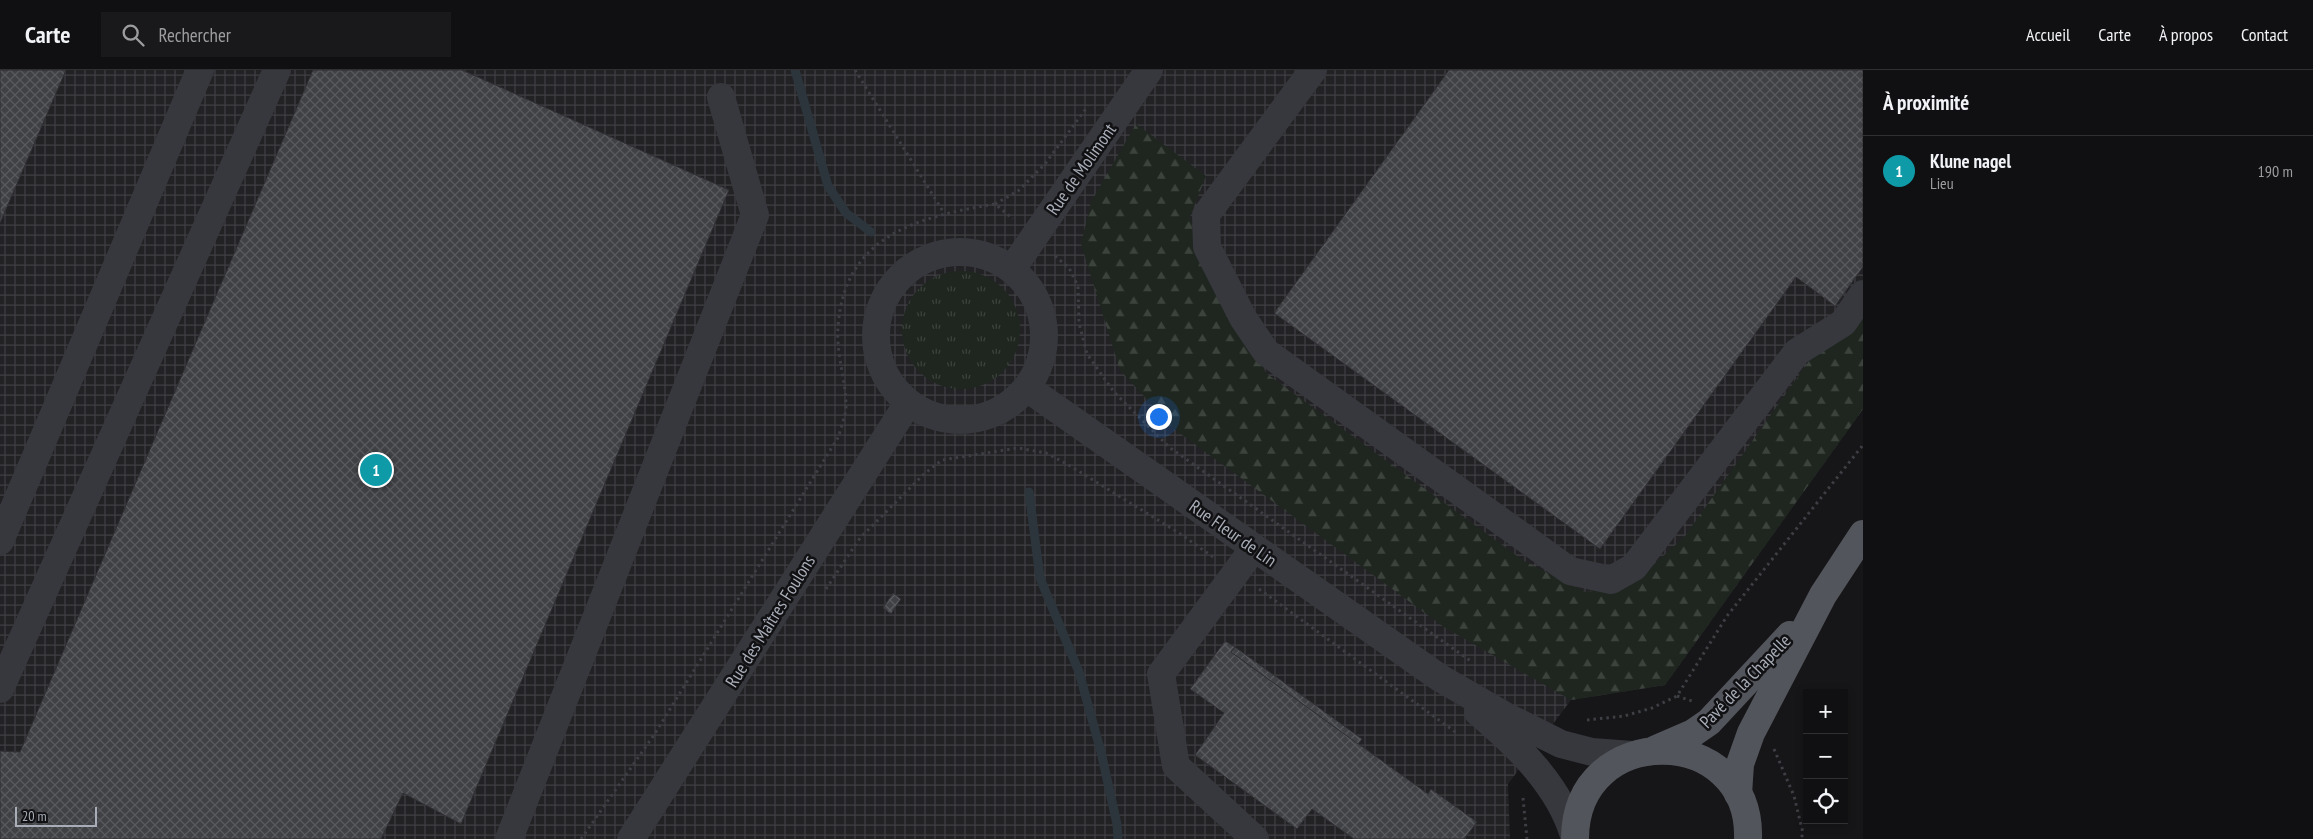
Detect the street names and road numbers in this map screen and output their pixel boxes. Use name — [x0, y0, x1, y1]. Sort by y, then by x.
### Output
street label: Rue de Molimont — [1041, 119, 1121, 219]
street label: Rue Fleur de Lin — [1185, 494, 1281, 572]
street label: Rue des Maîtres Foulons — [720, 551, 820, 691]
street label: Pavé de la Chapelle — [1694, 629, 1796, 733]

